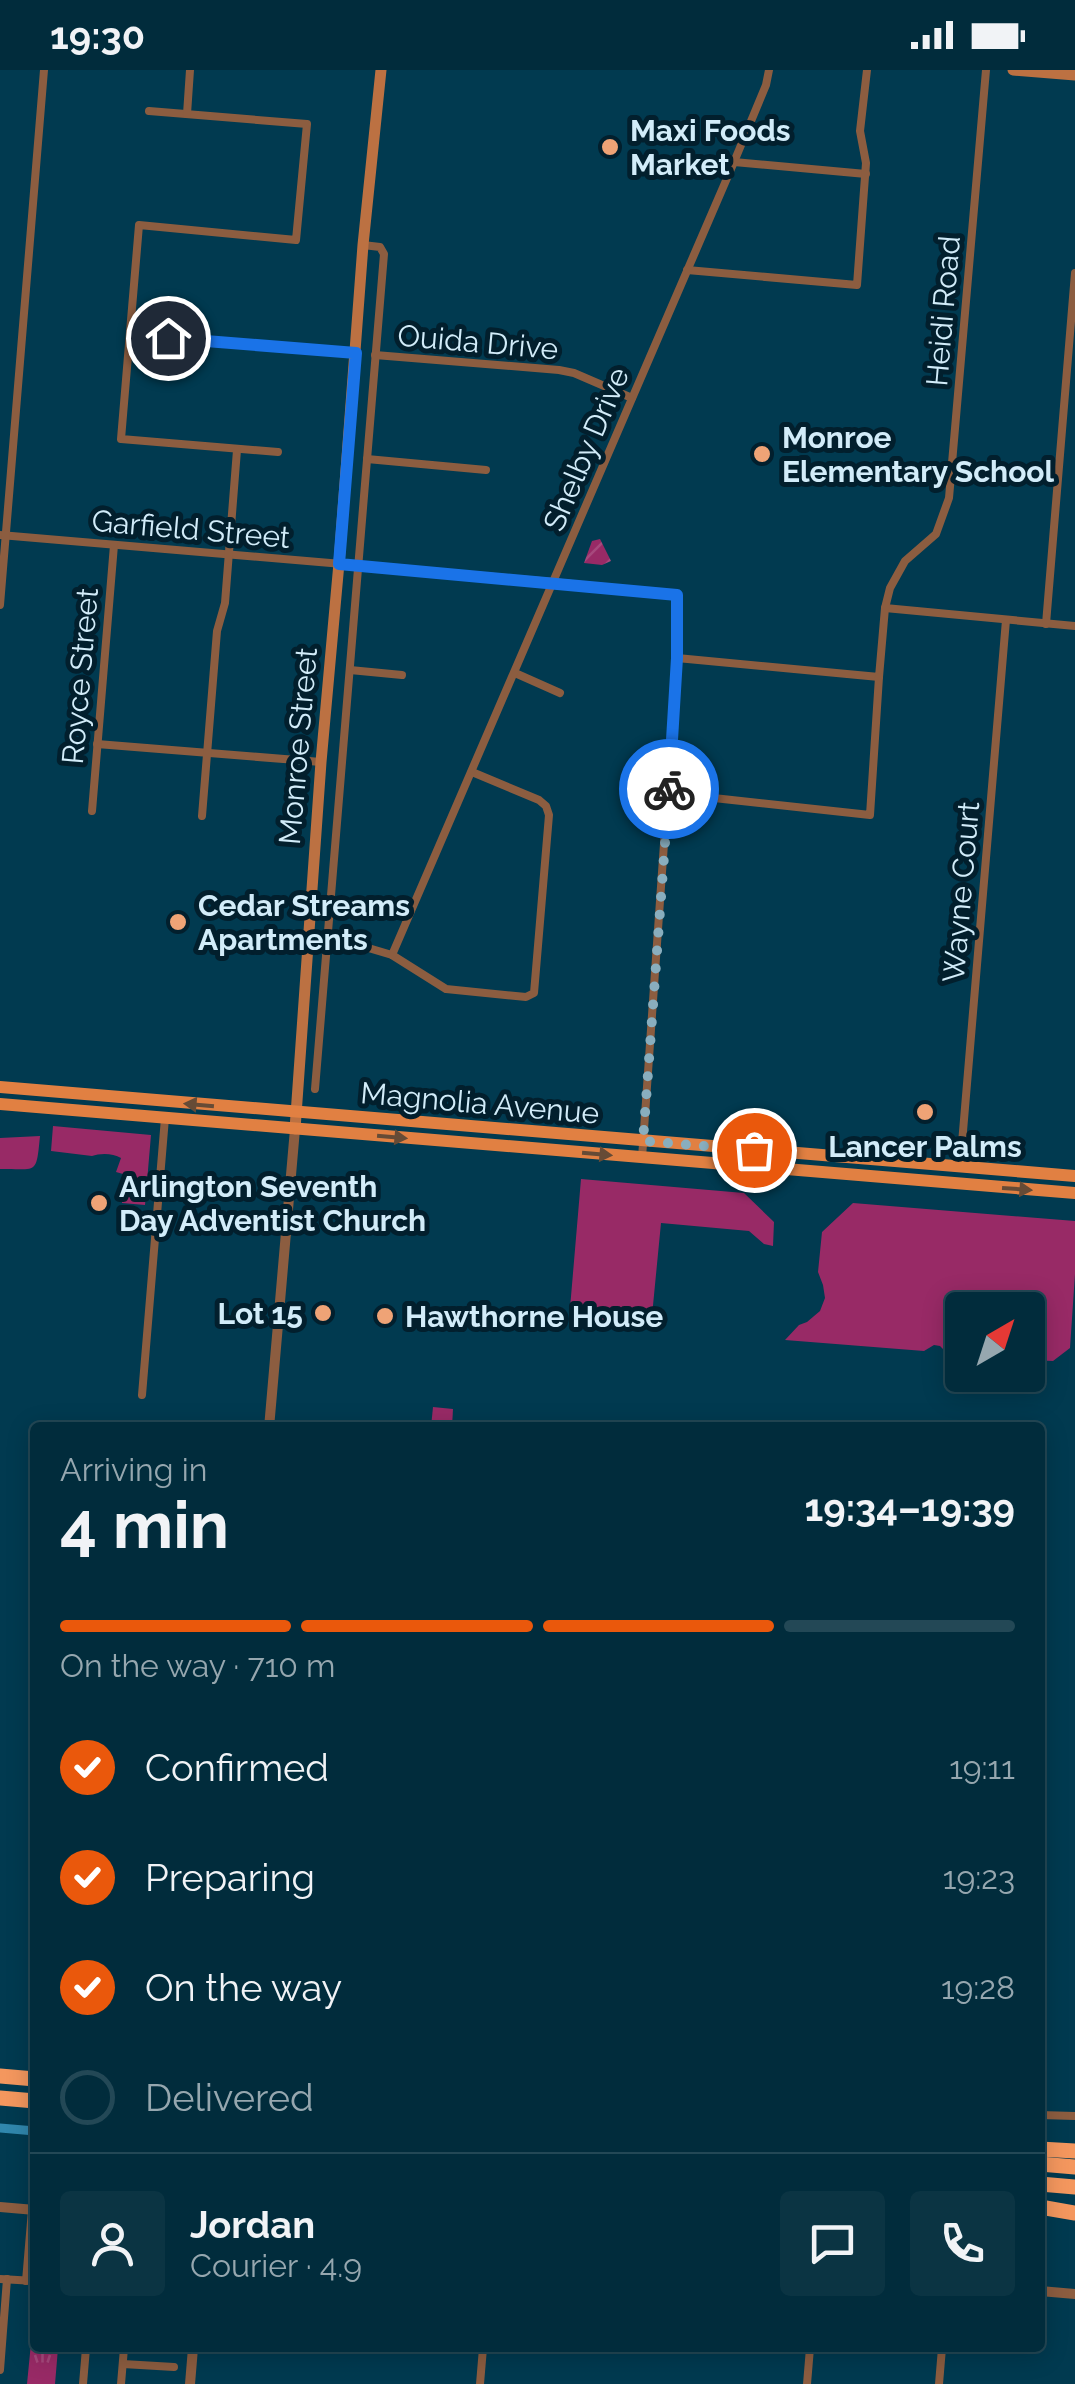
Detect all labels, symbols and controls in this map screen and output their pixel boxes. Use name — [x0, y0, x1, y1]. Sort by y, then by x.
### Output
text: 19:30 — [50, 13, 145, 58]
place label: Maxi Foods Market — [630, 113, 791, 182]
marker: Maxi Foods Market — [599, 136, 621, 158]
street label: Heidi Road — [919, 234, 967, 388]
pin — [126, 296, 211, 381]
icon: home — [141, 311, 196, 366]
street label: Ouida Drive — [396, 318, 560, 366]
street label: Shelby Drive — [536, 362, 636, 536]
place label: Monroe Elementary School — [782, 420, 1055, 489]
marker: Monroe Elementary School — [751, 443, 773, 465]
street label: Garfield Street — [90, 503, 292, 555]
street label: Royce Street — [55, 586, 105, 766]
street label: Monroe Street — [272, 646, 324, 846]
courier — [619, 739, 719, 839]
icon: bike — [642, 762, 697, 817]
street label: Wayne Court — [936, 800, 986, 984]
place label: Cedar Streams Apartments — [198, 888, 410, 957]
marker: Cedar Streams Apartments — [167, 911, 189, 933]
street label: Magnolia Avenue — [359, 1075, 601, 1131]
one-way arrow — [183, 1097, 215, 1113]
marker: Lancer Palms — [914, 1101, 936, 1123]
pin — [712, 1108, 797, 1193]
icon: bag — [727, 1123, 782, 1178]
place label: Lancer Palms — [828, 1129, 1022, 1164]
one-way arrow — [377, 1130, 408, 1146]
one-way arrow — [582, 1147, 614, 1163]
place label: Arlington Seventh Day Adventist Church — [119, 1169, 426, 1238]
one-way arrow — [1002, 1181, 1034, 1197]
marker: Arlington Seventh Day Adventist Church — [88, 1192, 110, 1214]
north arrow — [945, 1292, 1045, 1392]
map controls — [945, 1292, 1045, 1392]
place label: Lot 15 — [217, 1296, 303, 1331]
place label: Hawthorne House — [405, 1299, 663, 1334]
marker: Lot 15 — [312, 1302, 334, 1324]
marker: Hawthorne House — [374, 1305, 396, 1327]
text: Arriving in — [60, 1451, 207, 1488]
text: 19:34–19:39 — [805, 1485, 1015, 1530]
text: 4 min — [60, 1487, 229, 1563]
text: On the way · 710 m — [60, 1647, 336, 1684]
icon: check — [60, 1740, 115, 1795]
text: Confirmed — [145, 1745, 329, 1790]
text: 19:11 — [949, 1749, 1015, 1786]
icon: check — [60, 1850, 115, 1905]
text: Preparing — [145, 1855, 315, 1900]
text: 19:23 — [943, 1859, 1015, 1896]
icon: check — [60, 1960, 115, 2015]
text: On the way — [145, 1965, 342, 2010]
text: 19:28 — [941, 1969, 1015, 2006]
text: Delivered — [145, 2075, 314, 2120]
button: person — [60, 2191, 165, 2296]
button: chat — [780, 2191, 885, 2296]
button: phone — [910, 2191, 1015, 2296]
text: Jordan — [190, 2202, 315, 2247]
text: Courier · 4.9 — [190, 2247, 362, 2284]

